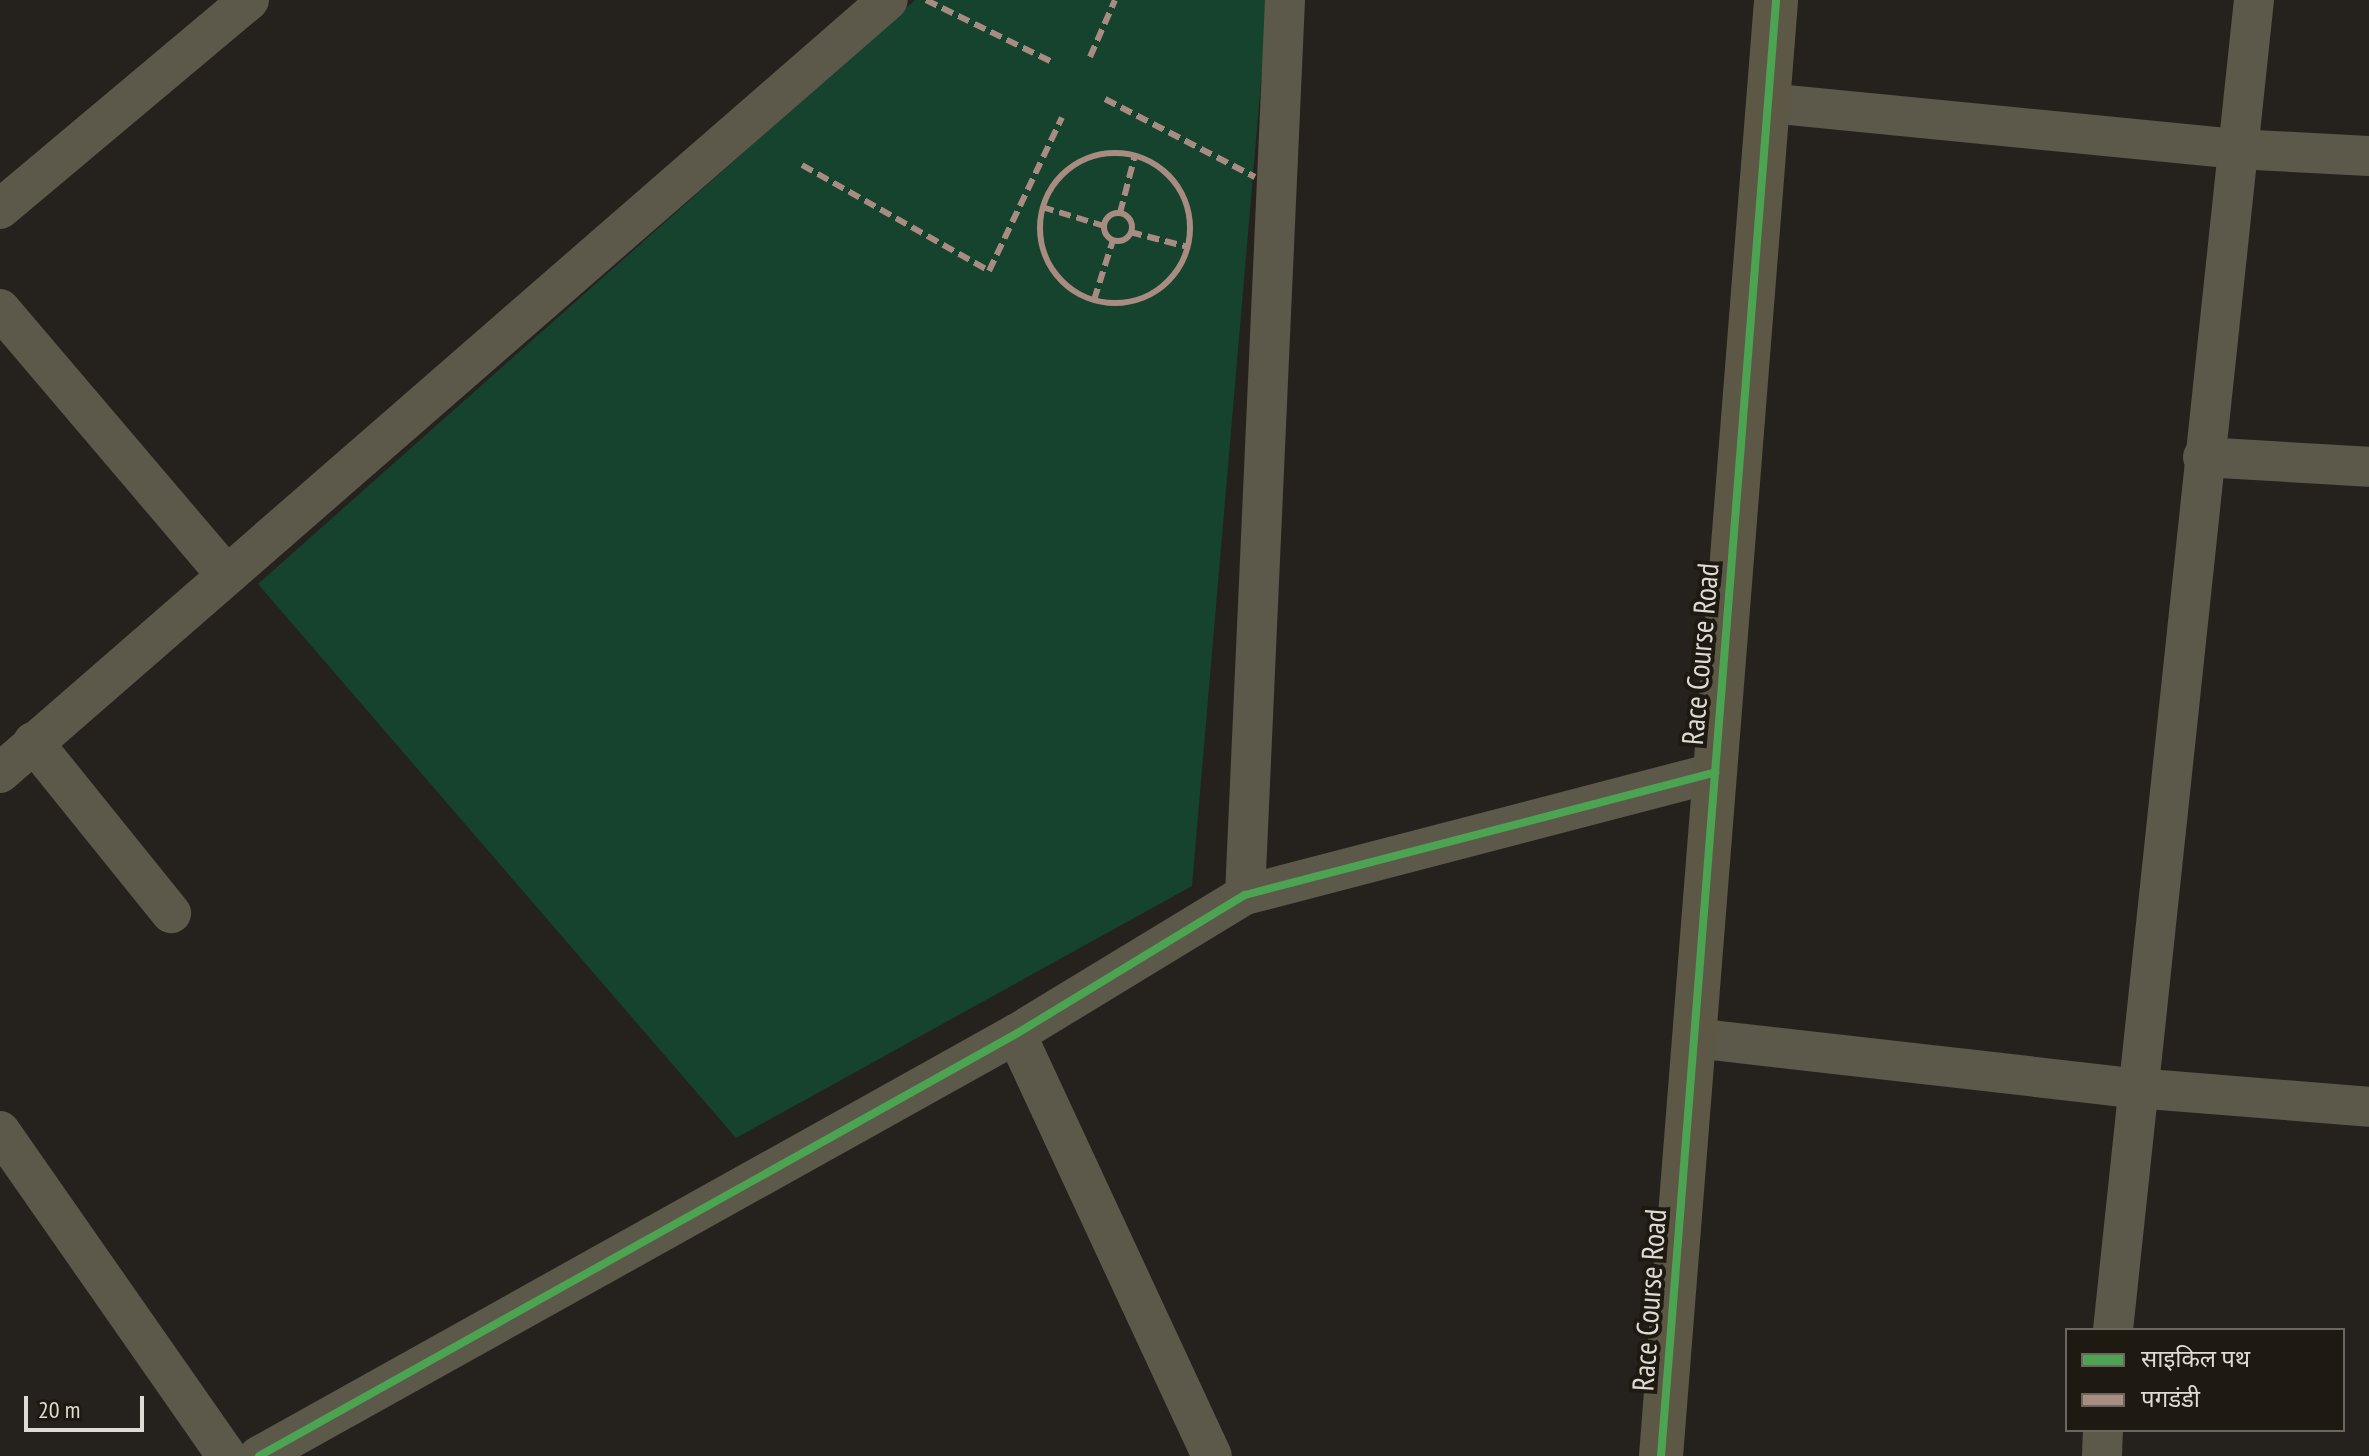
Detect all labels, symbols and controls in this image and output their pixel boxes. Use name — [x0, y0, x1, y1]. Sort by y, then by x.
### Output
street label: Race Course Road — [1674, 562, 1726, 746]
street label: Race Course Road — [1625, 1208, 1673, 1392]
legend — [2065, 1328, 2345, 1432]
text: साइकिल पथ — [2141, 1343, 2250, 1374]
scale bar — [28, 1380, 148, 1430]
text: पगडंडी — [2141, 1383, 2200, 1414]
text: 20 m — [38, 1394, 80, 1425]

